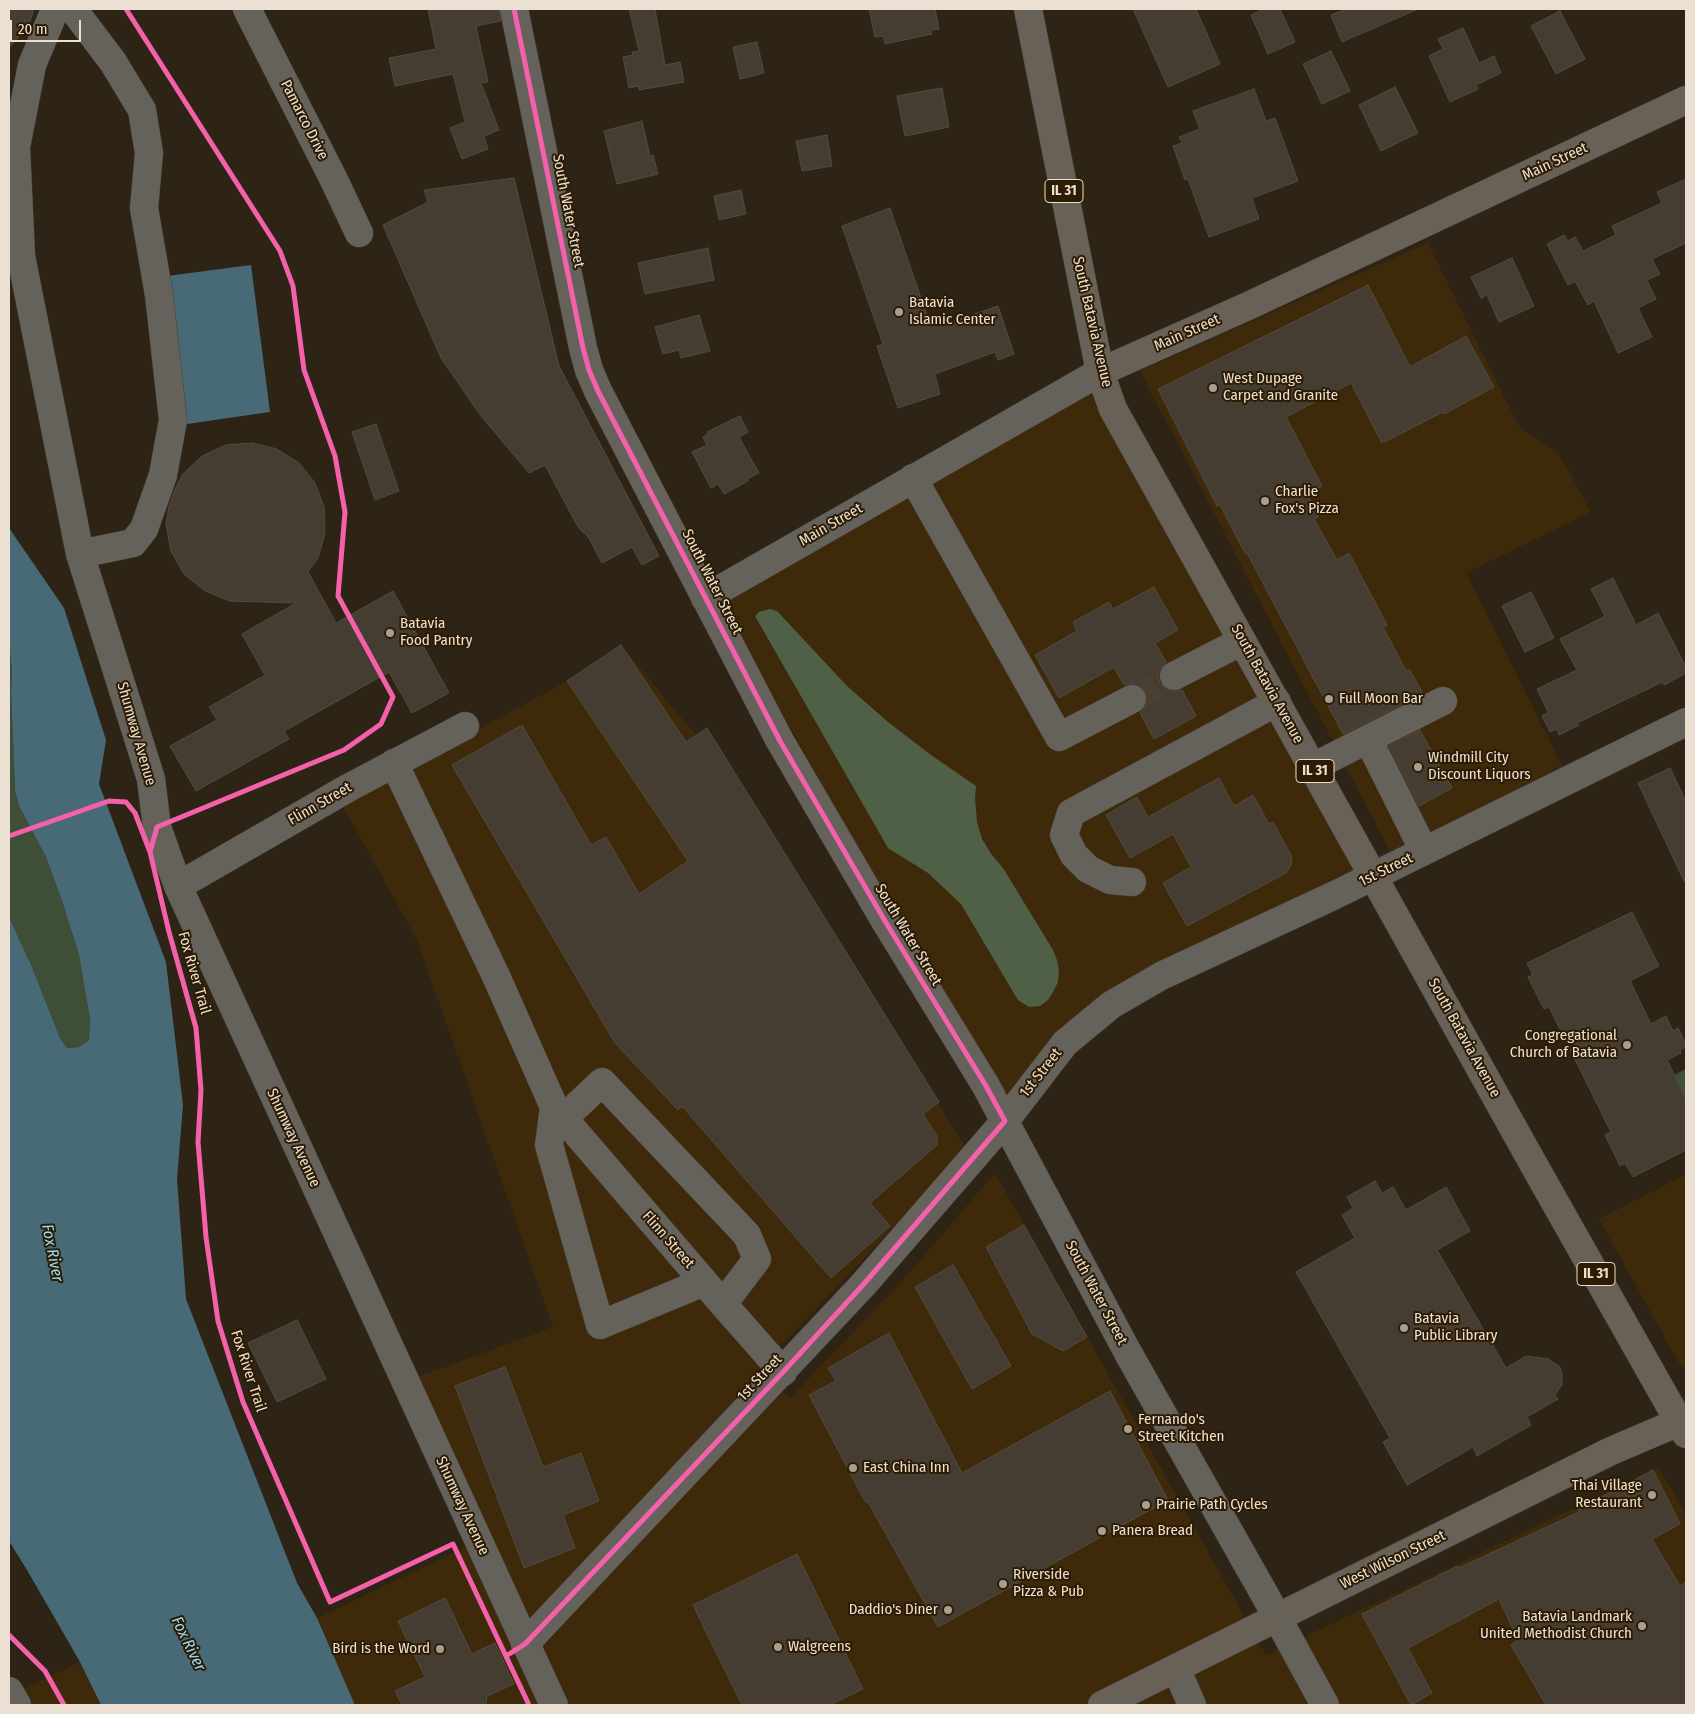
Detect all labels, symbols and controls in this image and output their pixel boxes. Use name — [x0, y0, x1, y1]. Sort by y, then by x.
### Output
scale bar — [12, 10, 84, 42]
text: 20 m — [18, 20, 48, 38]
street label: Pamarco Drive — [276, 77, 332, 163]
street label: Main Street — [1519, 139, 1591, 185]
street label: South Water Street — [548, 153, 588, 269]
road number: IL 31 — [1045, 180, 1083, 202]
street label: South Batavia Avenue — [1068, 255, 1116, 389]
place label: Batavia Islamic Center — [909, 294, 996, 329]
marker: Batavia Islamic Center — [893, 306, 905, 318]
street label: Main Street — [1151, 311, 1223, 355]
place label: West Dupage Carpet and Granite — [1223, 370, 1338, 405]
marker: West Dupage Carpet and Granite — [1207, 382, 1219, 394]
place label: Charlie Fox's Pizza — [1275, 483, 1339, 518]
marker: Charlie Fox's Pizza — [1259, 495, 1271, 507]
street label: Main Street — [796, 500, 866, 550]
street label: South Water Street — [678, 527, 746, 637]
place label: Batavia Food Pantry — [400, 615, 473, 650]
street label: South Batavia Avenue — [1227, 621, 1307, 747]
marker: Batavia Food Pantry — [384, 627, 396, 639]
street label: Shumway Avenue — [113, 680, 159, 788]
place label: Full Moon Bar — [1339, 690, 1423, 708]
marker: Full Moon Bar — [1323, 693, 1335, 705]
place label: Windmill City Discount Liquors — [1428, 749, 1531, 784]
road number: IL 31 — [1296, 759, 1334, 782]
marker: Windmill City Discount Liquors — [1412, 761, 1424, 773]
street label: Flinn Street — [285, 779, 355, 829]
street label: 1st Street — [1356, 849, 1416, 891]
street label: South Water Street — [871, 881, 945, 989]
street label: Fox River Trail — [174, 930, 214, 1016]
street label: South Batavia Avenue — [1424, 975, 1504, 1101]
place label: Congregational Church of Batavia — [1510, 1027, 1617, 1062]
marker: Congregational Church of Batavia — [1621, 1039, 1633, 1051]
street label: 1st Street — [1016, 1045, 1066, 1101]
street label: Shumway Avenue — [262, 1086, 324, 1190]
street label: Flinn Street — [638, 1208, 698, 1272]
water label: Fox River — [37, 1223, 67, 1283]
street label: South Water Street — [1061, 1238, 1131, 1348]
road number: IL 31 — [1577, 1262, 1615, 1286]
place label: Batavia Public Library — [1414, 1310, 1497, 1345]
marker: Batavia Public Library — [1398, 1322, 1410, 1334]
street label: Fox River Trail — [226, 1328, 270, 1414]
street label: 1st Street — [734, 1351, 786, 1405]
place label: Fernando's Street Kitchen — [1138, 1411, 1224, 1446]
marker: Fernando's Street Kitchen — [1122, 1423, 1134, 1435]
street label: Shumway Avenue — [431, 1454, 493, 1558]
place label: East China Inn — [863, 1459, 950, 1477]
marker: East China Inn — [847, 1462, 859, 1474]
place label: Thai Village Restaurant — [1572, 1477, 1642, 1512]
marker: Thai Village Restaurant — [1646, 1489, 1658, 1501]
place label: Prairie Path Cycles — [1156, 1496, 1268, 1514]
marker: Prairie Path Cycles — [1140, 1499, 1152, 1511]
place label: Panera Bread — [1112, 1522, 1193, 1540]
marker: Panera Bread — [1096, 1525, 1108, 1537]
street label: West Wilson Street — [1337, 1527, 1449, 1593]
place label: Riverside Pizza & Pub — [1013, 1566, 1084, 1601]
marker: Riverside Pizza & Pub — [997, 1578, 1009, 1590]
place label: Daddio's Diner — [849, 1601, 938, 1619]
marker: Daddio's Diner — [942, 1604, 954, 1616]
place label: Batavia Landmark United Methodist Church — [1480, 1608, 1632, 1643]
water label: Fox River — [167, 1614, 209, 1674]
marker: Batavia Landmark United Methodist Church — [1636, 1620, 1648, 1632]
place label: Walgreens — [788, 1638, 851, 1656]
place label: Bird is the Word — [332, 1640, 430, 1658]
marker: Walgreens — [772, 1641, 784, 1653]
marker: Bird is the Word — [434, 1643, 446, 1655]

